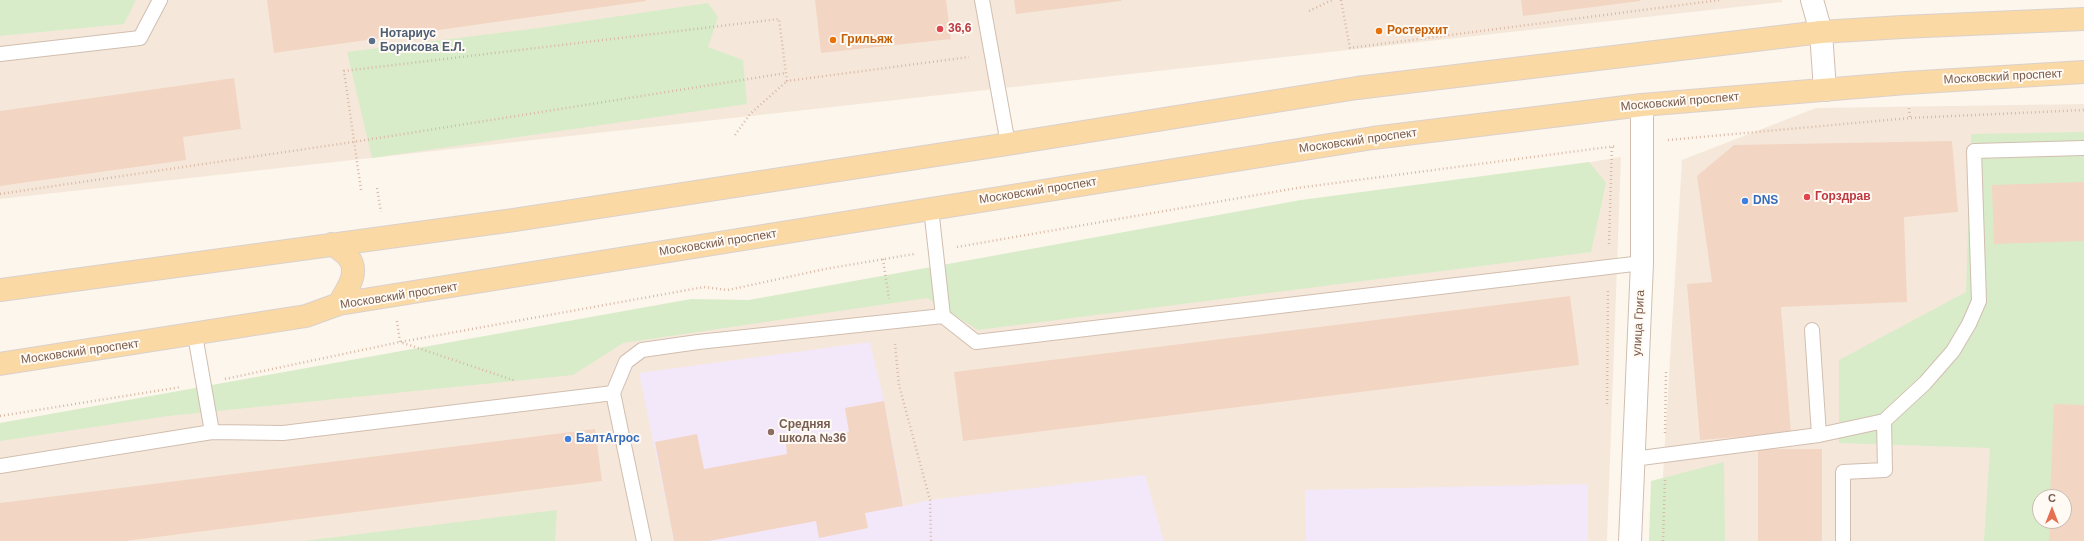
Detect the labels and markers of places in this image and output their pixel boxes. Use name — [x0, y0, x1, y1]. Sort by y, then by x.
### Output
place label: 36,6 — [948, 22, 971, 36]
marker: 36,6 — [935, 24, 945, 34]
place label: Ростерхит — [1387, 24, 1448, 38]
marker: Ростерхит — [1374, 26, 1384, 36]
place label: Нотариус Борисова Е.Л. — [380, 27, 465, 55]
place label: Грильяж — [841, 33, 893, 47]
marker: Грильяж — [828, 35, 838, 45]
marker: Нотариус Борисова Е.Л. — [367, 36, 377, 46]
place label: Горздрав — [1815, 190, 1871, 204]
marker: Горздрав — [1802, 192, 1812, 202]
place label: DNS — [1753, 194, 1778, 208]
marker: DNS — [1740, 196, 1750, 206]
place label: Средняя школа №36 — [779, 418, 846, 446]
marker: Средняя школа №36 — [766, 427, 776, 437]
place label: БалтАгрос — [576, 432, 640, 446]
marker: БалтАгрос — [563, 434, 573, 444]

